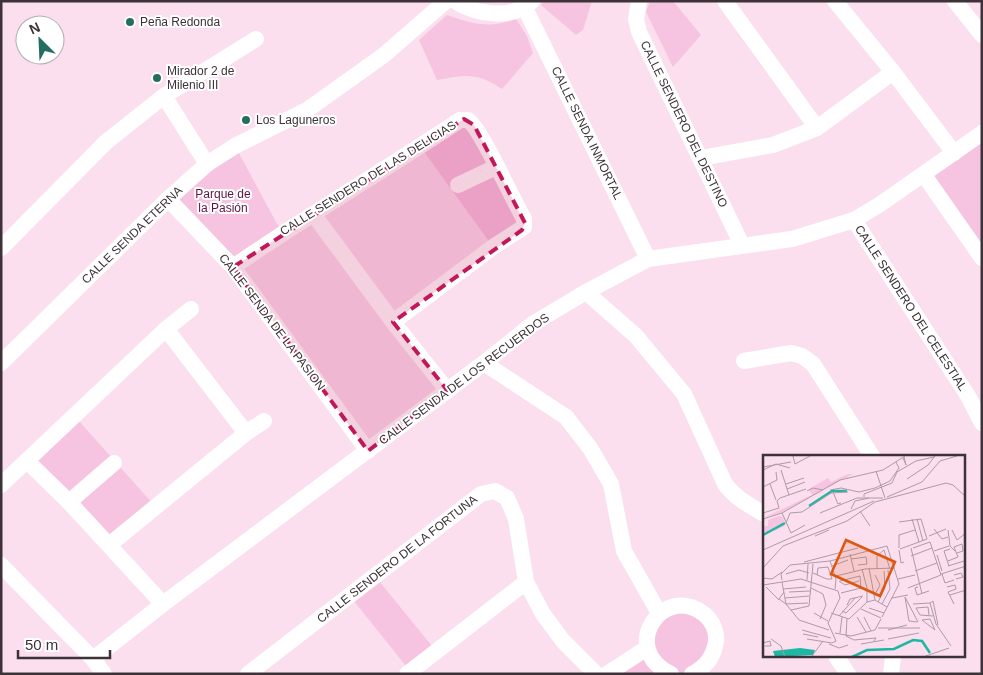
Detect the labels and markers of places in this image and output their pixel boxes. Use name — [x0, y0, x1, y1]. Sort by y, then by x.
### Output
place label: Peña Redonda — [140, 15, 220, 29]
marker: Peña Redonda — [124, 16, 136, 28]
place label: Mirador 2 de Milenio III — [167, 64, 235, 92]
marker: Mirador 2 de Milenio III — [151, 72, 163, 84]
place label: Los Laguneros — [256, 113, 335, 127]
marker: Los Laguneros — [240, 114, 252, 126]

